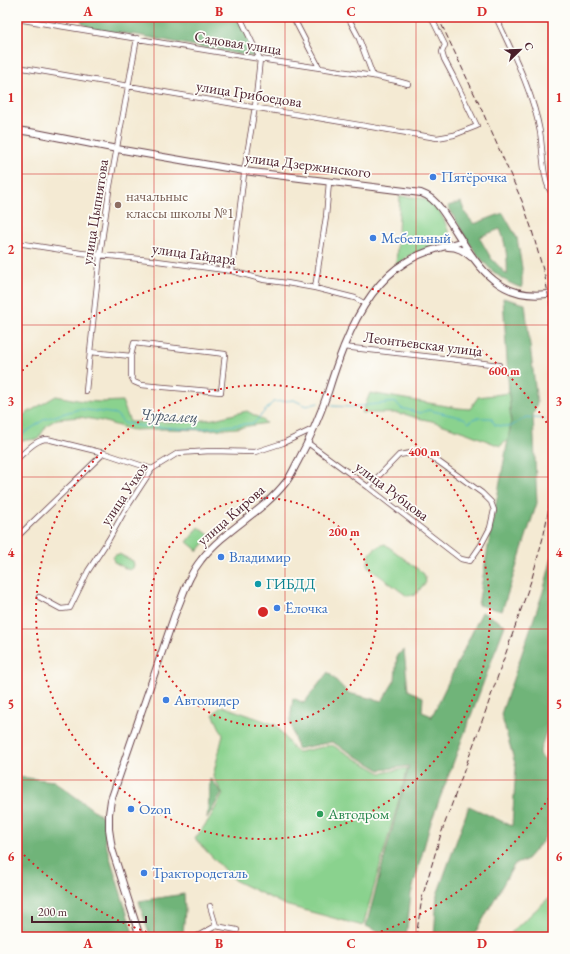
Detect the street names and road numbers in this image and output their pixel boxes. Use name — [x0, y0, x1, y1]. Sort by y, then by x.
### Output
street label: Садовая улица — [193, 26, 283, 59]
street label: улица Грибоедова — [195, 76, 303, 111]
street label: улица Дзержинского — [244, 147, 372, 182]
street label: улица Цыпнятова — [77, 158, 112, 266]
street label: улица Гайдара — [151, 238, 237, 269]
street label: Леонтьевская улица — [363, 327, 484, 360]
street label: улица Рубцова — [352, 457, 433, 525]
street label: улица Учхоз — [96, 458, 152, 529]
street label: улица Кирова — [193, 480, 268, 549]

